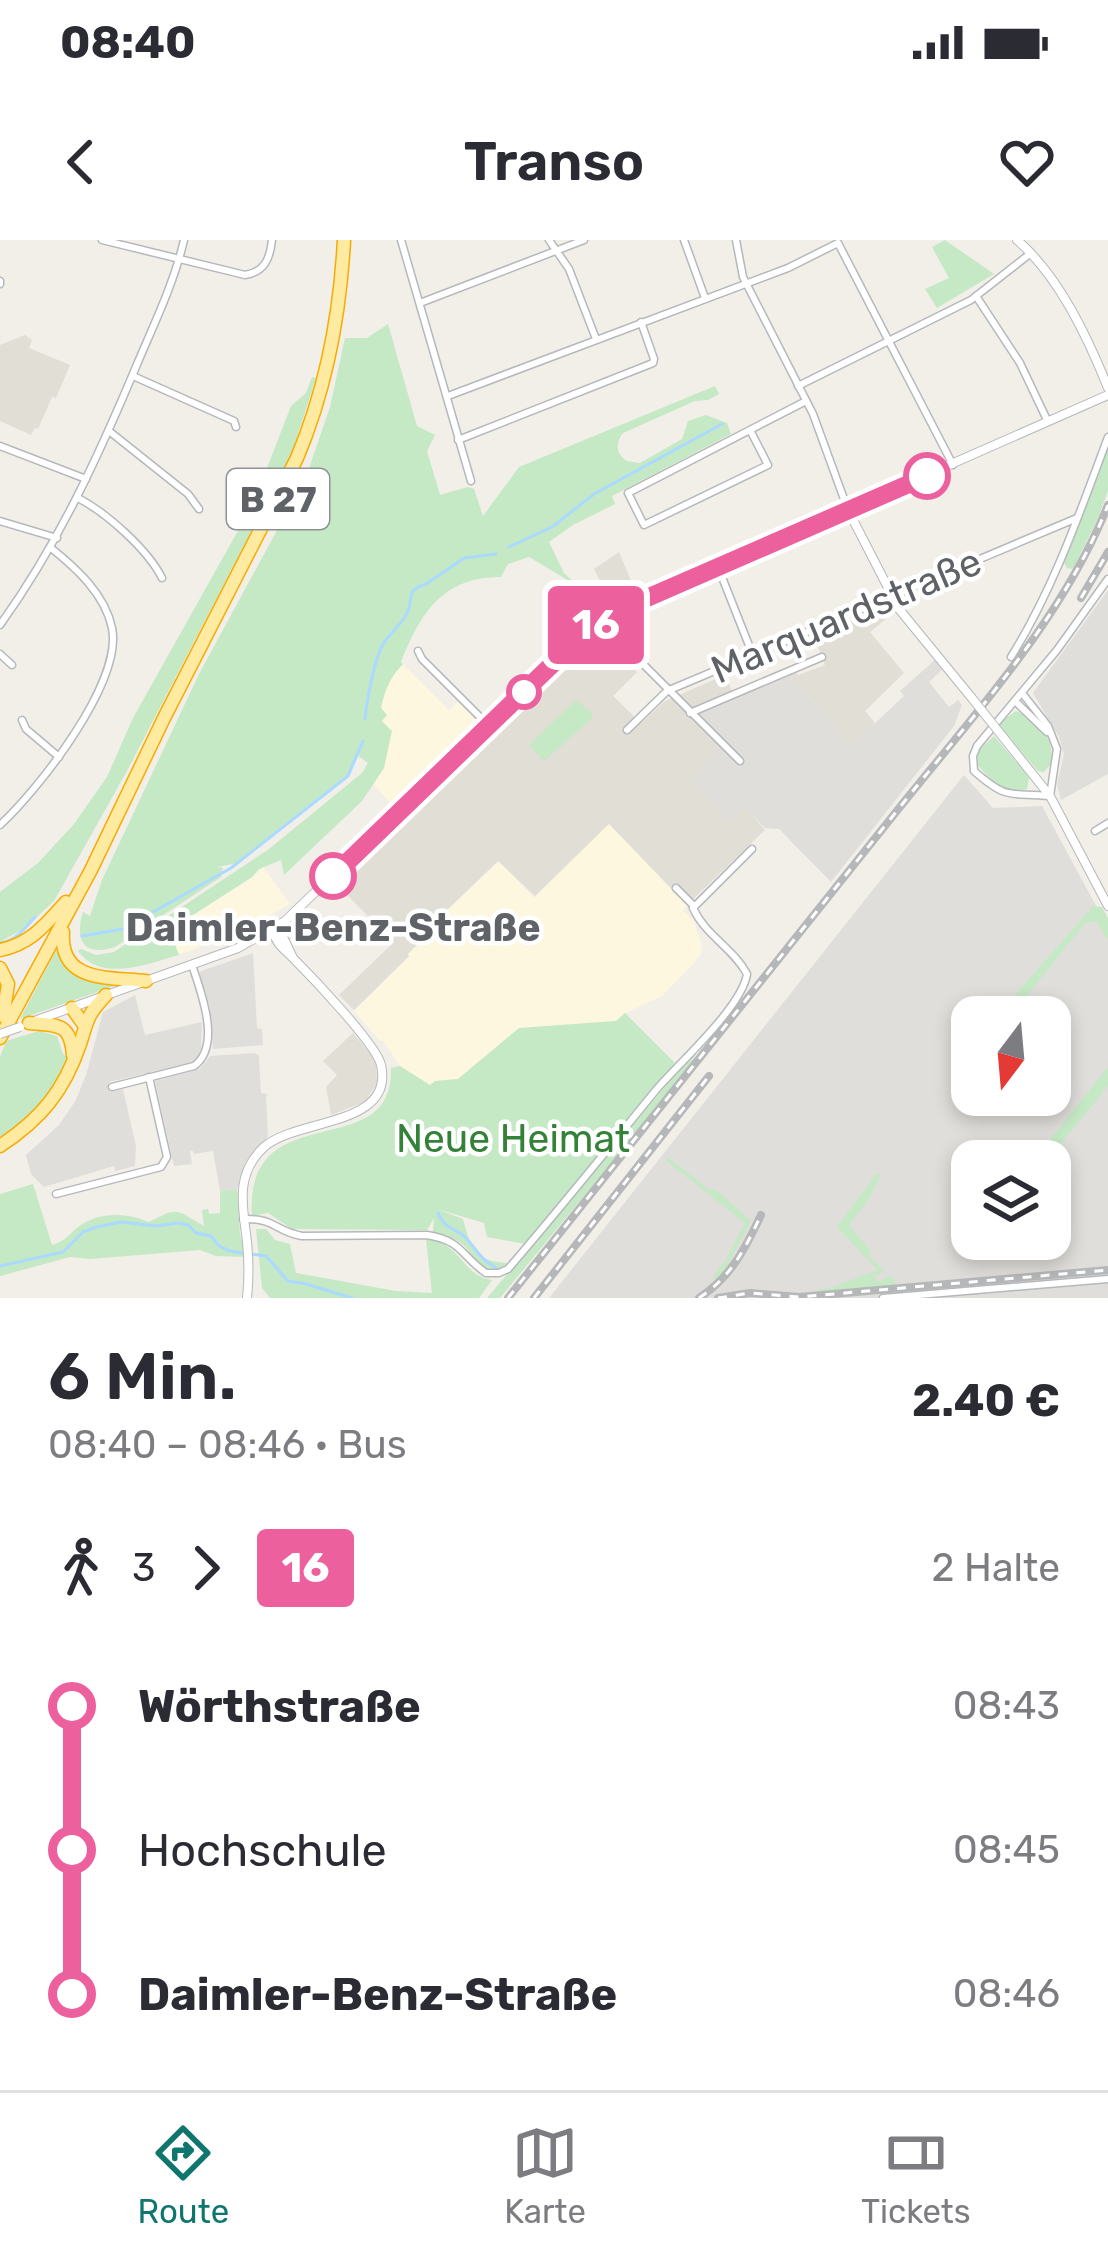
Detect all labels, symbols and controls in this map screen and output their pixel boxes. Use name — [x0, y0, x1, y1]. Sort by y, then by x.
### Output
text: 08:40 — [60, 16, 196, 69]
icon: back — [48, 129, 114, 195]
icon: heart — [994, 129, 1060, 195]
text: Transo — [464, 130, 644, 194]
unlabelled marker — [905, 454, 949, 498]
road number: B 27 — [227, 469, 329, 529]
street label: Marquardstraße — [705, 538, 988, 693]
line badge: 16 — [542, 586, 650, 664]
text: 16 — [572, 600, 620, 650]
unlabelled marker — [508, 676, 540, 708]
marker: Daimler-Benz-Straße — [311, 854, 355, 898]
place label: Daimler-Benz-Straße — [125, 905, 541, 951]
north arrow — [951, 996, 1071, 1116]
map controls — [951, 996, 1071, 1260]
park label: Neue Heimat — [396, 1116, 630, 1162]
button: layers — [951, 1140, 1071, 1260]
text: 6 Min. — [48, 1337, 237, 1416]
text: 2.40 € — [912, 1374, 1060, 1427]
text: 08:40 – 08:46 · Bus — [48, 1422, 407, 1468]
icon: walk — [48, 1535, 114, 1601]
icon: forward — [173, 1535, 239, 1601]
text: 16 — [281, 1543, 330, 1593]
text: 3 — [132, 1545, 155, 1591]
text: 2 Halte — [932, 1545, 1060, 1591]
text: Wörthstraße — [138, 1680, 421, 1733]
text: 08:43 — [953, 1683, 1060, 1729]
text: Hochschule — [138, 1824, 387, 1877]
text: 08:45 — [953, 1827, 1060, 1873]
text: Daimler-Benz-Straße — [138, 1968, 617, 2021]
text: 08:46 — [953, 1971, 1060, 2017]
tab: Route — [138, 2120, 229, 2231]
tab: Karte — [504, 2120, 586, 2231]
tab: Tickets — [861, 2120, 970, 2231]

